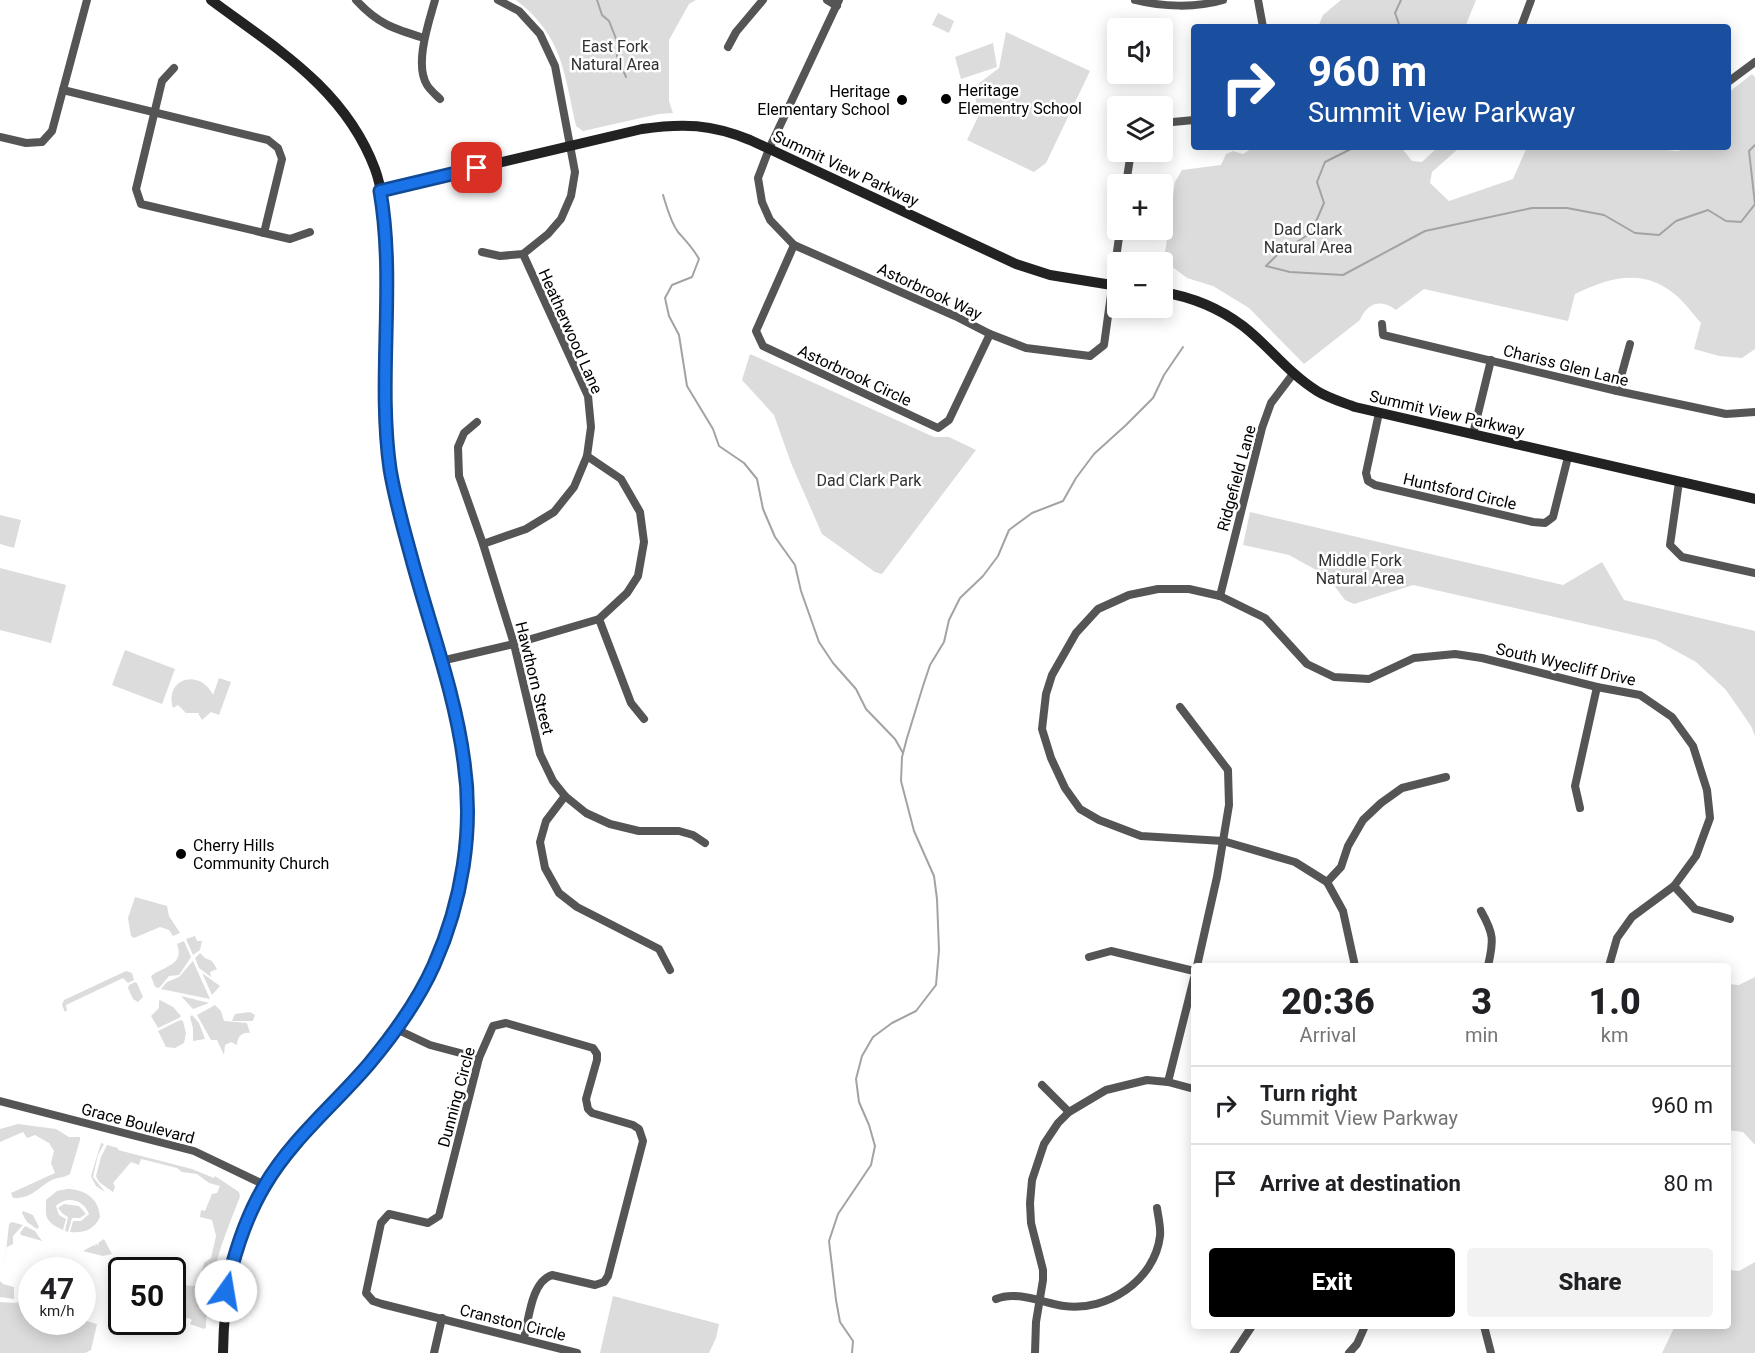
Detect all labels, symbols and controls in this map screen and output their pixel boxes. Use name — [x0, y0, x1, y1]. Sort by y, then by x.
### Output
map controls — [1107, 18, 1173, 318]
button: sound — [1107, 18, 1173, 84]
park label: East Fork Natural Area — [571, 37, 659, 74]
text: 960 m — [1308, 47, 1427, 96]
icon: right — [1209, 48, 1287, 126]
place label: Heritage Elementry School — [958, 81, 1082, 118]
place label: Heritage Elementary School — [757, 82, 890, 119]
marker: Heritage Elementry School — [939, 92, 953, 106]
marker: Heritage Elementary School — [895, 93, 909, 107]
button: layers — [1107, 96, 1173, 162]
text: Summit View Parkway — [1308, 97, 1575, 129]
street label: Summit View Parkway — [770, 126, 922, 211]
pin — [451, 142, 502, 193]
icon: arrive — [460, 151, 493, 184]
button: + — [1107, 174, 1173, 240]
park label: Dad Clark Natural Area — [1264, 220, 1352, 257]
button: − — [1107, 252, 1173, 318]
street label: Astorbrook Way — [875, 259, 985, 324]
street label: Heatherwood Lane — [534, 266, 607, 397]
street label: Astorbrook Circle — [795, 341, 915, 410]
street label: Chariss Glen Lane — [1501, 341, 1630, 390]
street label: Summit View Parkway — [1368, 386, 1527, 441]
street label: Ridgefield Lane — [1213, 423, 1260, 533]
street label: Huntsford Circle — [1401, 469, 1518, 514]
park label: Dad Clark Park — [817, 471, 922, 490]
park label: Middle Fork Natural Area — [1316, 551, 1404, 588]
street label: Hawthorn Street — [511, 620, 558, 737]
street label: South Wyecliff Drive — [1494, 639, 1638, 690]
place label: Cherry Hills Community Church — [193, 836, 329, 873]
marker: Cherry Hills Community Church — [174, 847, 188, 861]
text: 20:36 — [1281, 981, 1375, 1023]
text: 3 — [1471, 981, 1492, 1023]
text: 1.0 — [1589, 981, 1641, 1023]
text: Arrival — [1300, 1023, 1356, 1047]
text: min — [1465, 1023, 1498, 1047]
text: km — [1601, 1023, 1629, 1047]
street label: Dunning Circle — [434, 1045, 479, 1149]
text: Turn right — [1260, 1081, 1357, 1106]
icon: right — [1209, 1089, 1242, 1122]
text: 960 m — [1651, 1093, 1713, 1118]
street label: Grace Boulevard — [79, 1099, 197, 1148]
text: Summit View Parkway — [1260, 1106, 1458, 1130]
icon: arrive — [1209, 1167, 1242, 1200]
text: Arrive at destination — [1260, 1171, 1461, 1196]
text: 80 m — [1664, 1171, 1713, 1196]
button: Exit — [1209, 1248, 1455, 1317]
button: Share — [1467, 1248, 1713, 1317]
speed limit sign: 50 — [108, 1257, 186, 1335]
position arrow — [194, 1259, 258, 1323]
text: 47 — [40, 1271, 74, 1306]
street label: Cranston Circle — [458, 1300, 568, 1345]
text: km/h — [39, 1302, 75, 1320]

